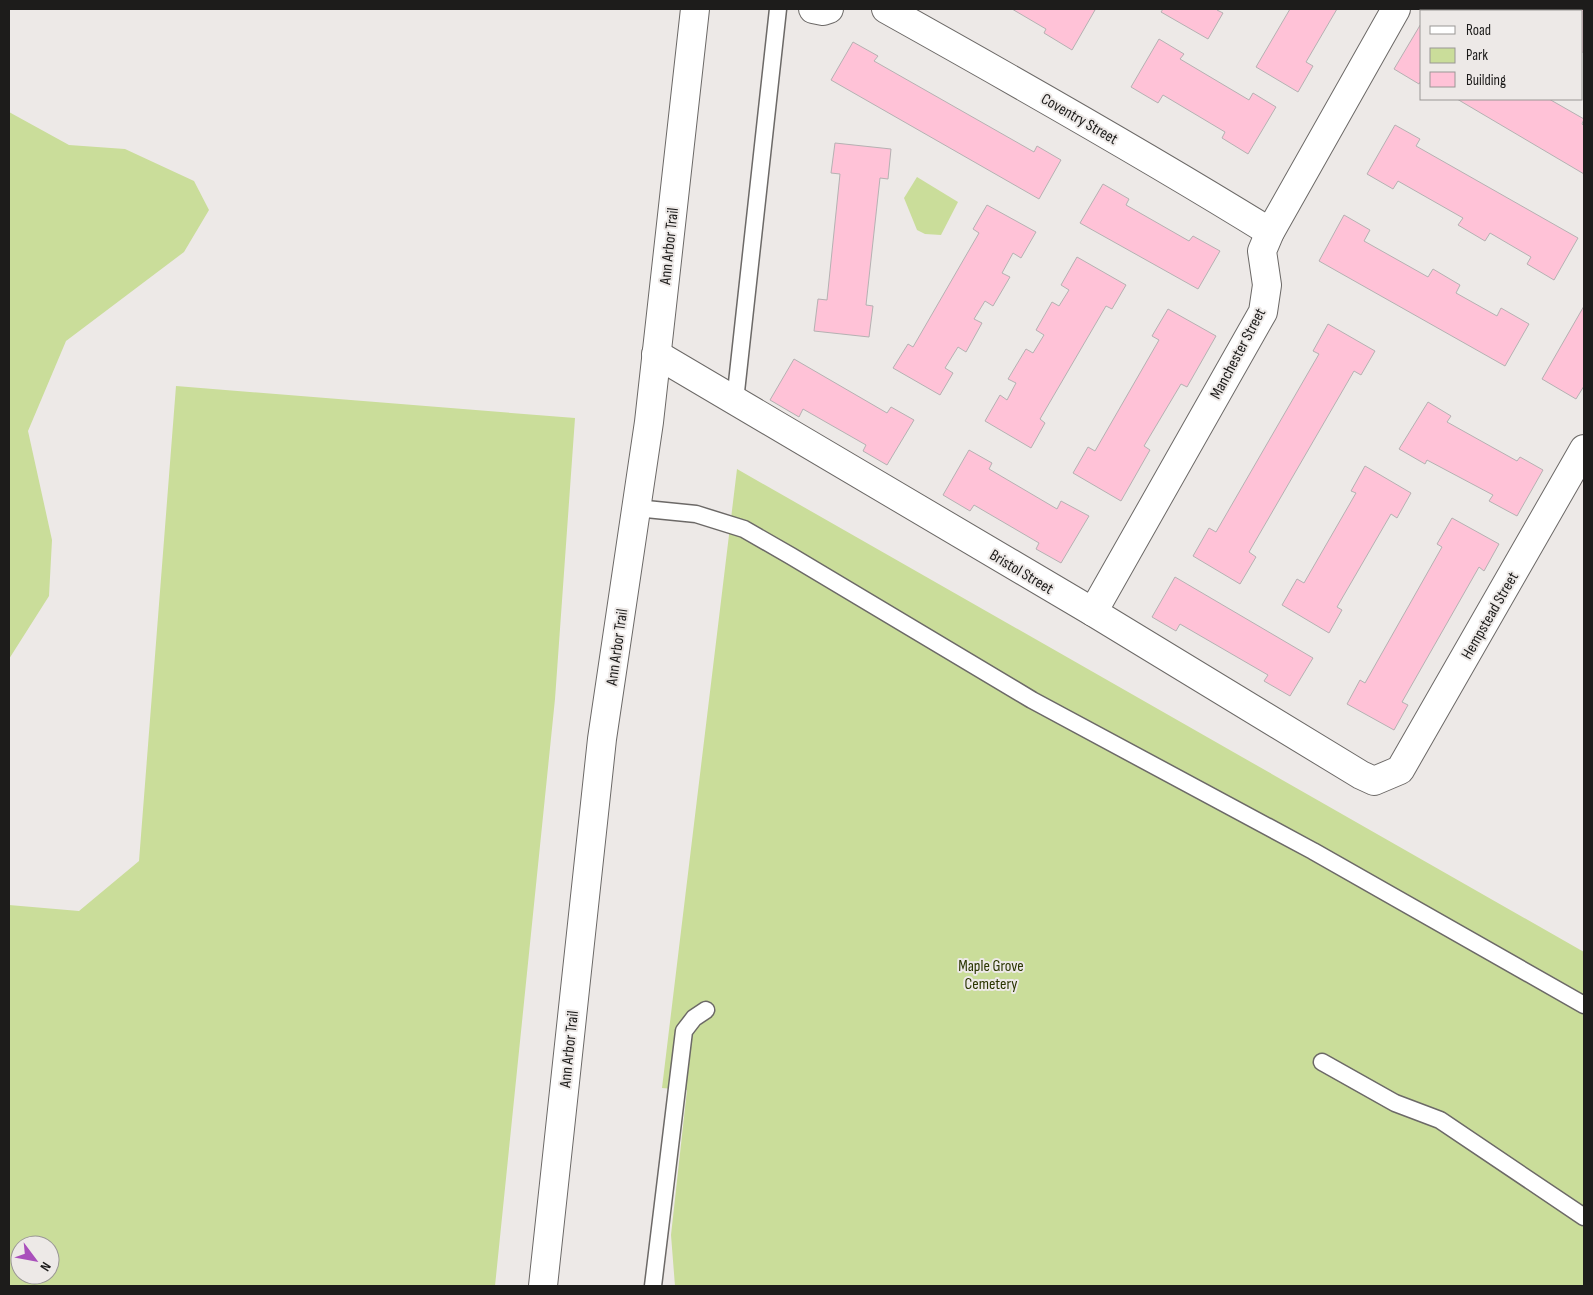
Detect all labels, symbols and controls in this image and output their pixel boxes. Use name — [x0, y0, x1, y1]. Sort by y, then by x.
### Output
legend — [1420, 10, 1583, 100]
text: Road — [1466, 21, 1491, 40]
text: Park — [1466, 46, 1488, 65]
text: Building — [1466, 71, 1506, 90]
street label: Coventry Street — [1037, 90, 1121, 149]
street label: Ann Arbor Trail — [656, 207, 683, 287]
street label: Manchester Street — [1206, 305, 1270, 402]
street label: Bristol Street — [986, 546, 1057, 599]
street label: Hempstead Street — [1458, 569, 1523, 663]
street label: Ann Arbor Trail — [603, 608, 632, 688]
park label: Maple Grove Cemetery — [958, 957, 1024, 994]
street label: Ann Arbor Trail — [556, 1010, 583, 1090]
north arrow — [10, 1235, 60, 1285]
text: N — [36, 1259, 55, 1274]

